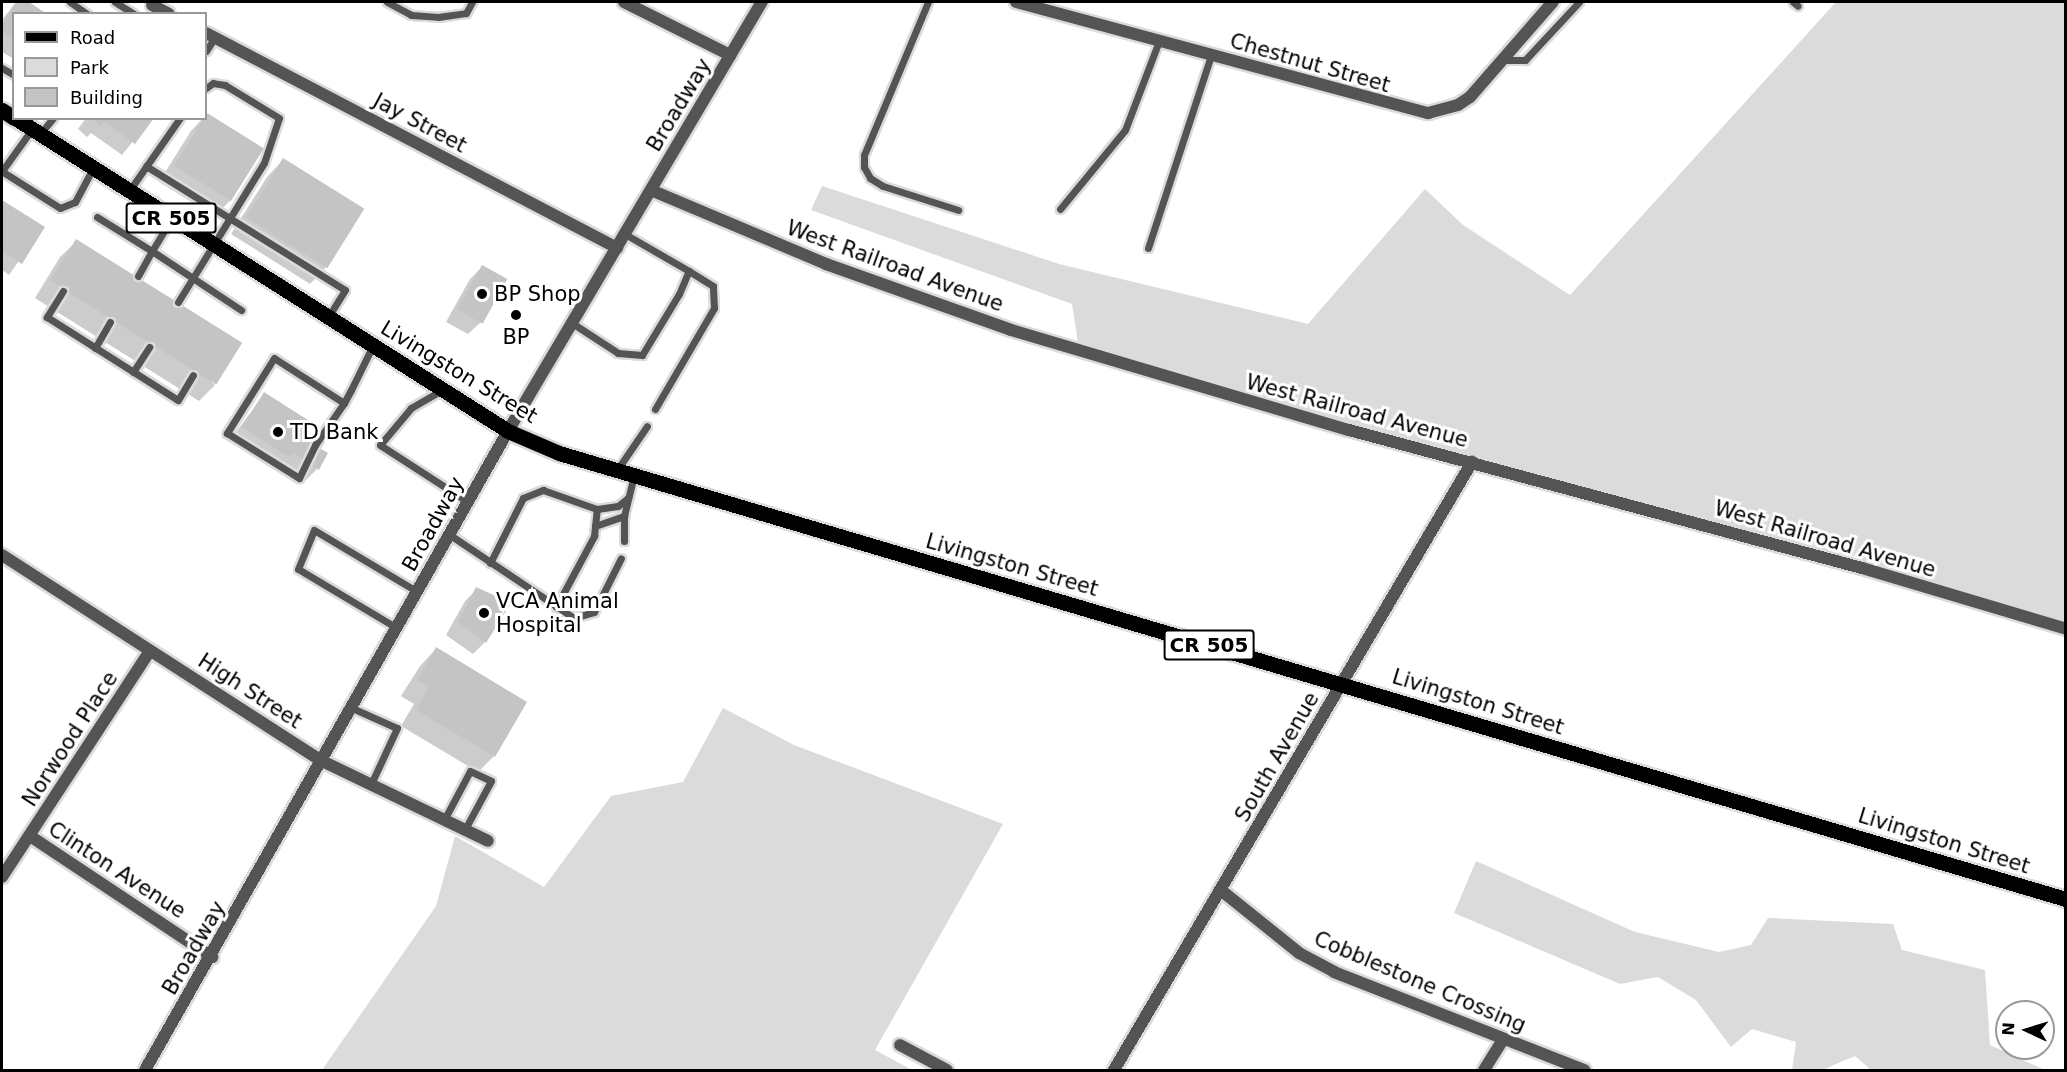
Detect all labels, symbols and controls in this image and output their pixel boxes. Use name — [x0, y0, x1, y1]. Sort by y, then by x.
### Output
legend — [12, 12, 207, 120]
text: Road — [70, 27, 115, 48]
street label: Chestnut Street — [1227, 28, 1393, 98]
street label: Broadway — [641, 54, 717, 156]
text: Park — [70, 57, 109, 78]
text: Building — [70, 87, 143, 108]
street label: Jay Street — [369, 88, 471, 158]
road number: CR 505 — [124, 201, 218, 235]
street label: West Railroad Avenue — [783, 215, 1007, 317]
place label: BP Shop — [494, 281, 581, 307]
marker: BP Shop — [475, 287, 489, 301]
marker: BP — [509, 308, 523, 322]
street label: Livingston Street — [376, 315, 542, 429]
place label: BP — [502, 324, 530, 350]
street label: West Railroad Avenue — [1243, 369, 1471, 453]
place label: TD Bank — [290, 419, 378, 445]
marker: TD Bank — [271, 425, 285, 439]
street label: Broadway — [397, 472, 469, 576]
street label: West Railroad Avenue — [1712, 495, 1938, 583]
street label: Livingston Street — [923, 528, 1101, 602]
place label: VCA Animal Hospital — [496, 588, 619, 638]
marker: VCA Animal Hospital — [477, 606, 491, 620]
road number: CR 505 — [1162, 628, 1256, 662]
street label: High Street — [193, 648, 307, 734]
street label: Livingston Street — [1389, 664, 1567, 740]
street label: Norwood Place — [17, 667, 123, 811]
street label: South Avenue — [1230, 688, 1324, 826]
street label: Livingston Street — [1855, 803, 2033, 879]
street label: Clinton Avenue — [44, 816, 190, 924]
street label: Broadway — [157, 897, 231, 999]
street label: Cobblestone Crossing — [1310, 926, 1530, 1038]
north arrow — [1995, 1000, 2055, 1060]
text: N — [1999, 1022, 2018, 1036]

